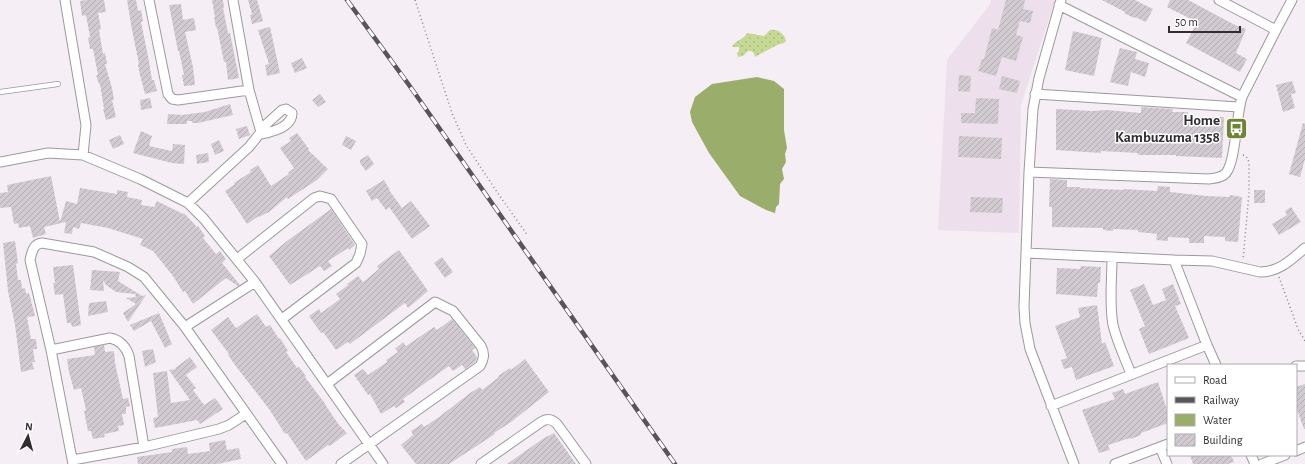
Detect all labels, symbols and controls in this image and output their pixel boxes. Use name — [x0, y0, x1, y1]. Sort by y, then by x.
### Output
scale bar — [1169, 8, 1240, 34]
text: 50 m — [1175, 16, 1198, 28]
place label: Home Kambuzuma 1358 — [1115, 113, 1220, 145]
bus stop icon: Home Kambuzuma 1358 — [1223, 116, 1249, 142]
legend — [1167, 364, 1297, 456]
text: Road — [1203, 374, 1227, 386]
text: Railway — [1203, 394, 1239, 407]
text: Water — [1203, 414, 1232, 426]
north arrow — [8, 416, 48, 456]
text: N — [25, 421, 33, 432]
text: Building — [1203, 434, 1243, 446]

